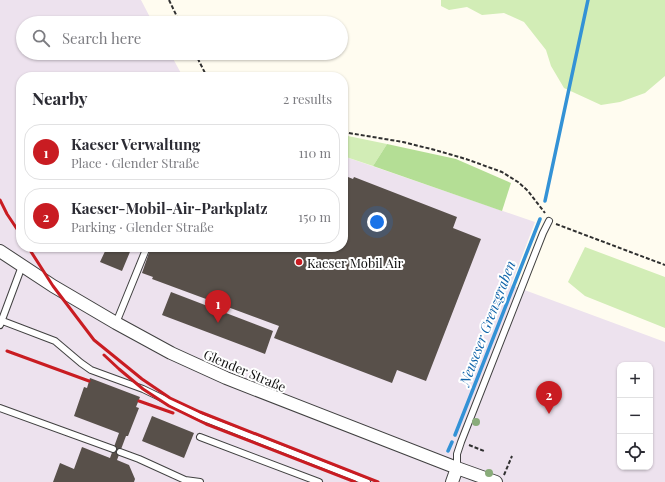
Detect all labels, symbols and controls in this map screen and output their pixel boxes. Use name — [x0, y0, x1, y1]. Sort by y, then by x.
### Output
search box — [16, 16, 348, 60]
icon: search — [30, 27, 52, 49]
text: Search here — [62, 28, 141, 48]
text: Nearby — [32, 87, 87, 109]
text: 2 results — [283, 90, 332, 107]
text: Kaeser Verwaltung — [71, 134, 200, 154]
text: 1 — [44, 144, 48, 161]
text: 110 m — [299, 144, 331, 161]
text: Place · Glender Straße — [71, 154, 199, 171]
text: Kaeser-Mobil-Air-Parkplatz — [71, 198, 268, 218]
text: 2 — [43, 208, 49, 225]
text: 150 m — [298, 208, 331, 225]
your location — [367, 212, 387, 232]
text: Parking · Glender Straße — [71, 218, 214, 235]
place label: Kaeser Mobil Air — [307, 254, 404, 271]
marker: Kaeser Mobil Air — [294, 257, 304, 267]
water label: Neuseser Grenzgraben — [454, 258, 520, 390]
pin: 1 — [205, 290, 231, 323]
street label: Glender Straße — [201, 345, 289, 395]
map controls — [617, 362, 653, 470]
button: + — [617, 362, 653, 398]
pin: 2 — [536, 381, 562, 414]
button: − — [617, 398, 653, 434]
button: locate — [617, 434, 653, 470]

